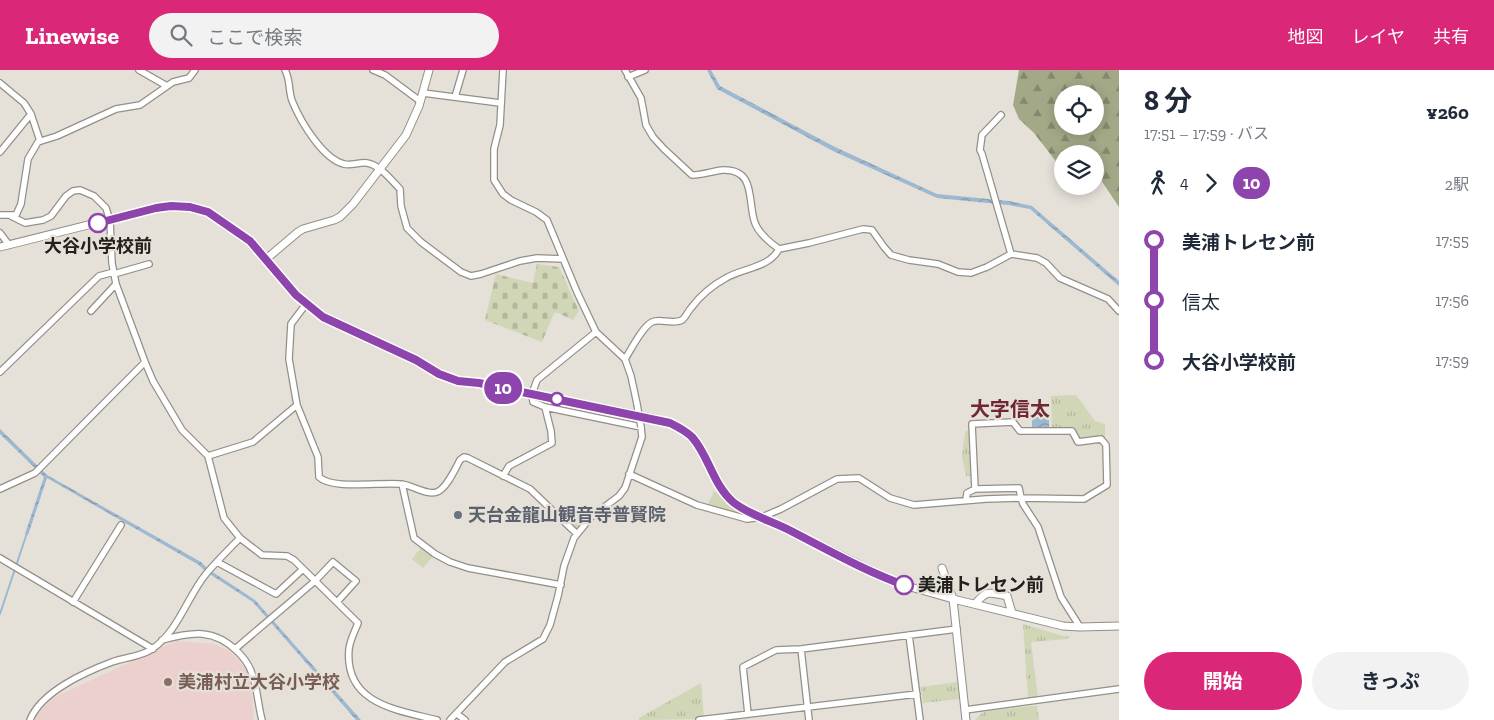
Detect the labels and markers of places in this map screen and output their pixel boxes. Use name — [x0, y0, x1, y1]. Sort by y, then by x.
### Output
marker: 大谷小学校前 — [88, 213, 108, 233]
place label: 大谷小学校前 — [44, 235, 152, 257]
unlabelled marker — [550, 392, 564, 406]
place label: 天台金龍山観音寺普賢院 — [468, 504, 666, 526]
marker: 天台金龍山観音寺普賢院 — [452, 509, 464, 521]
place label: 美浦トレセン前 — [918, 574, 1044, 596]
marker: 美浦トレセン前 — [894, 575, 914, 595]
place label: 美浦村立大谷小学校 — [178, 671, 340, 693]
marker: 美浦村立大谷小学校 — [162, 676, 174, 688]

